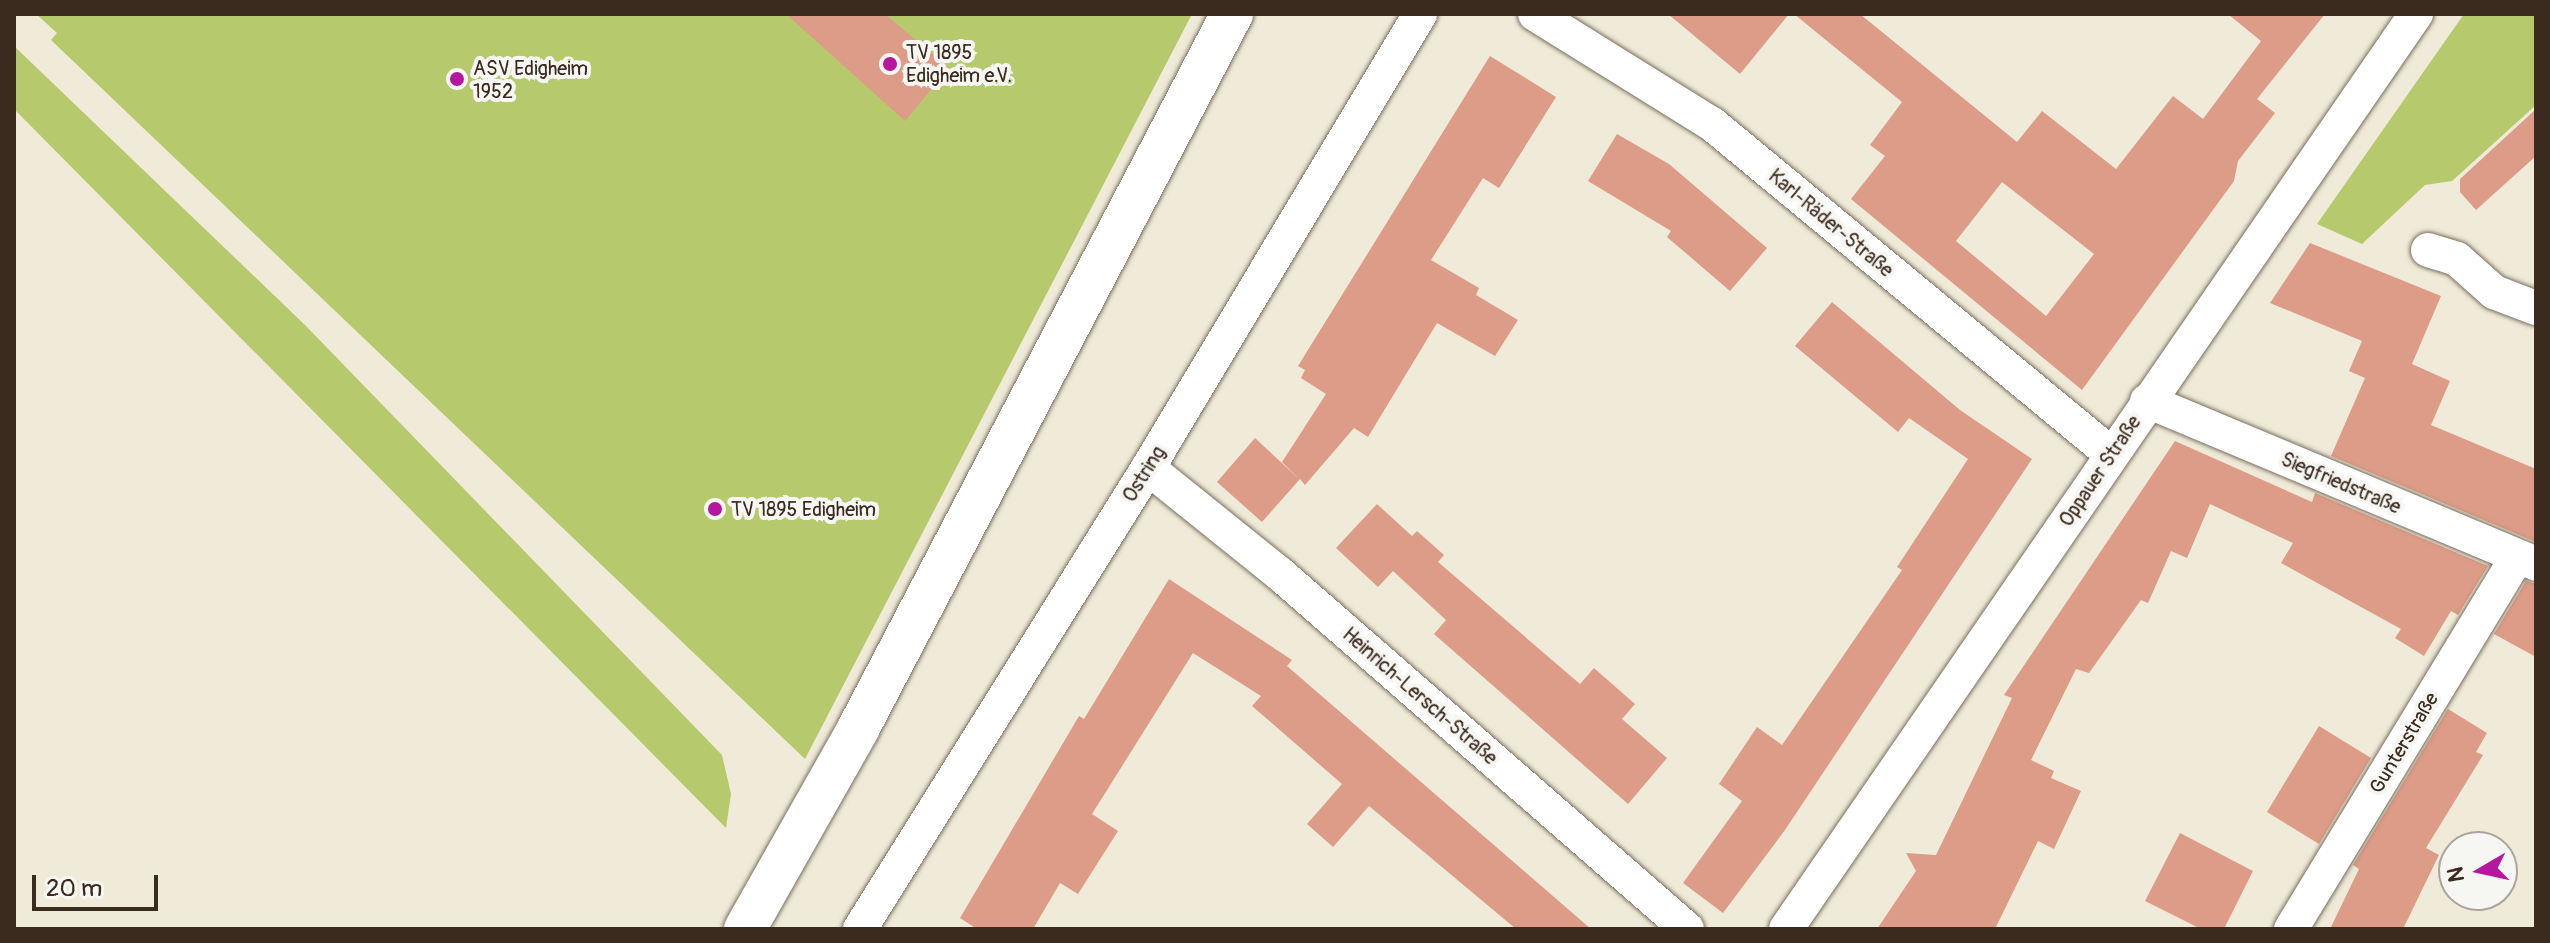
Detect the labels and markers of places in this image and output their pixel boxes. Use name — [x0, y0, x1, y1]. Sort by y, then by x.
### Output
place label: TV 1895 Edigheim e.V. — [906, 40, 1012, 87]
marker: TV 1895 Edigheim e.V. — [881, 55, 899, 73]
place label: ASV Edigheim 1952 — [473, 56, 588, 103]
marker: ASV Edigheim 1952 — [448, 70, 466, 88]
place label: TV 1895 Edigheim — [731, 497, 876, 521]
marker: TV 1895 Edigheim — [706, 500, 724, 518]

